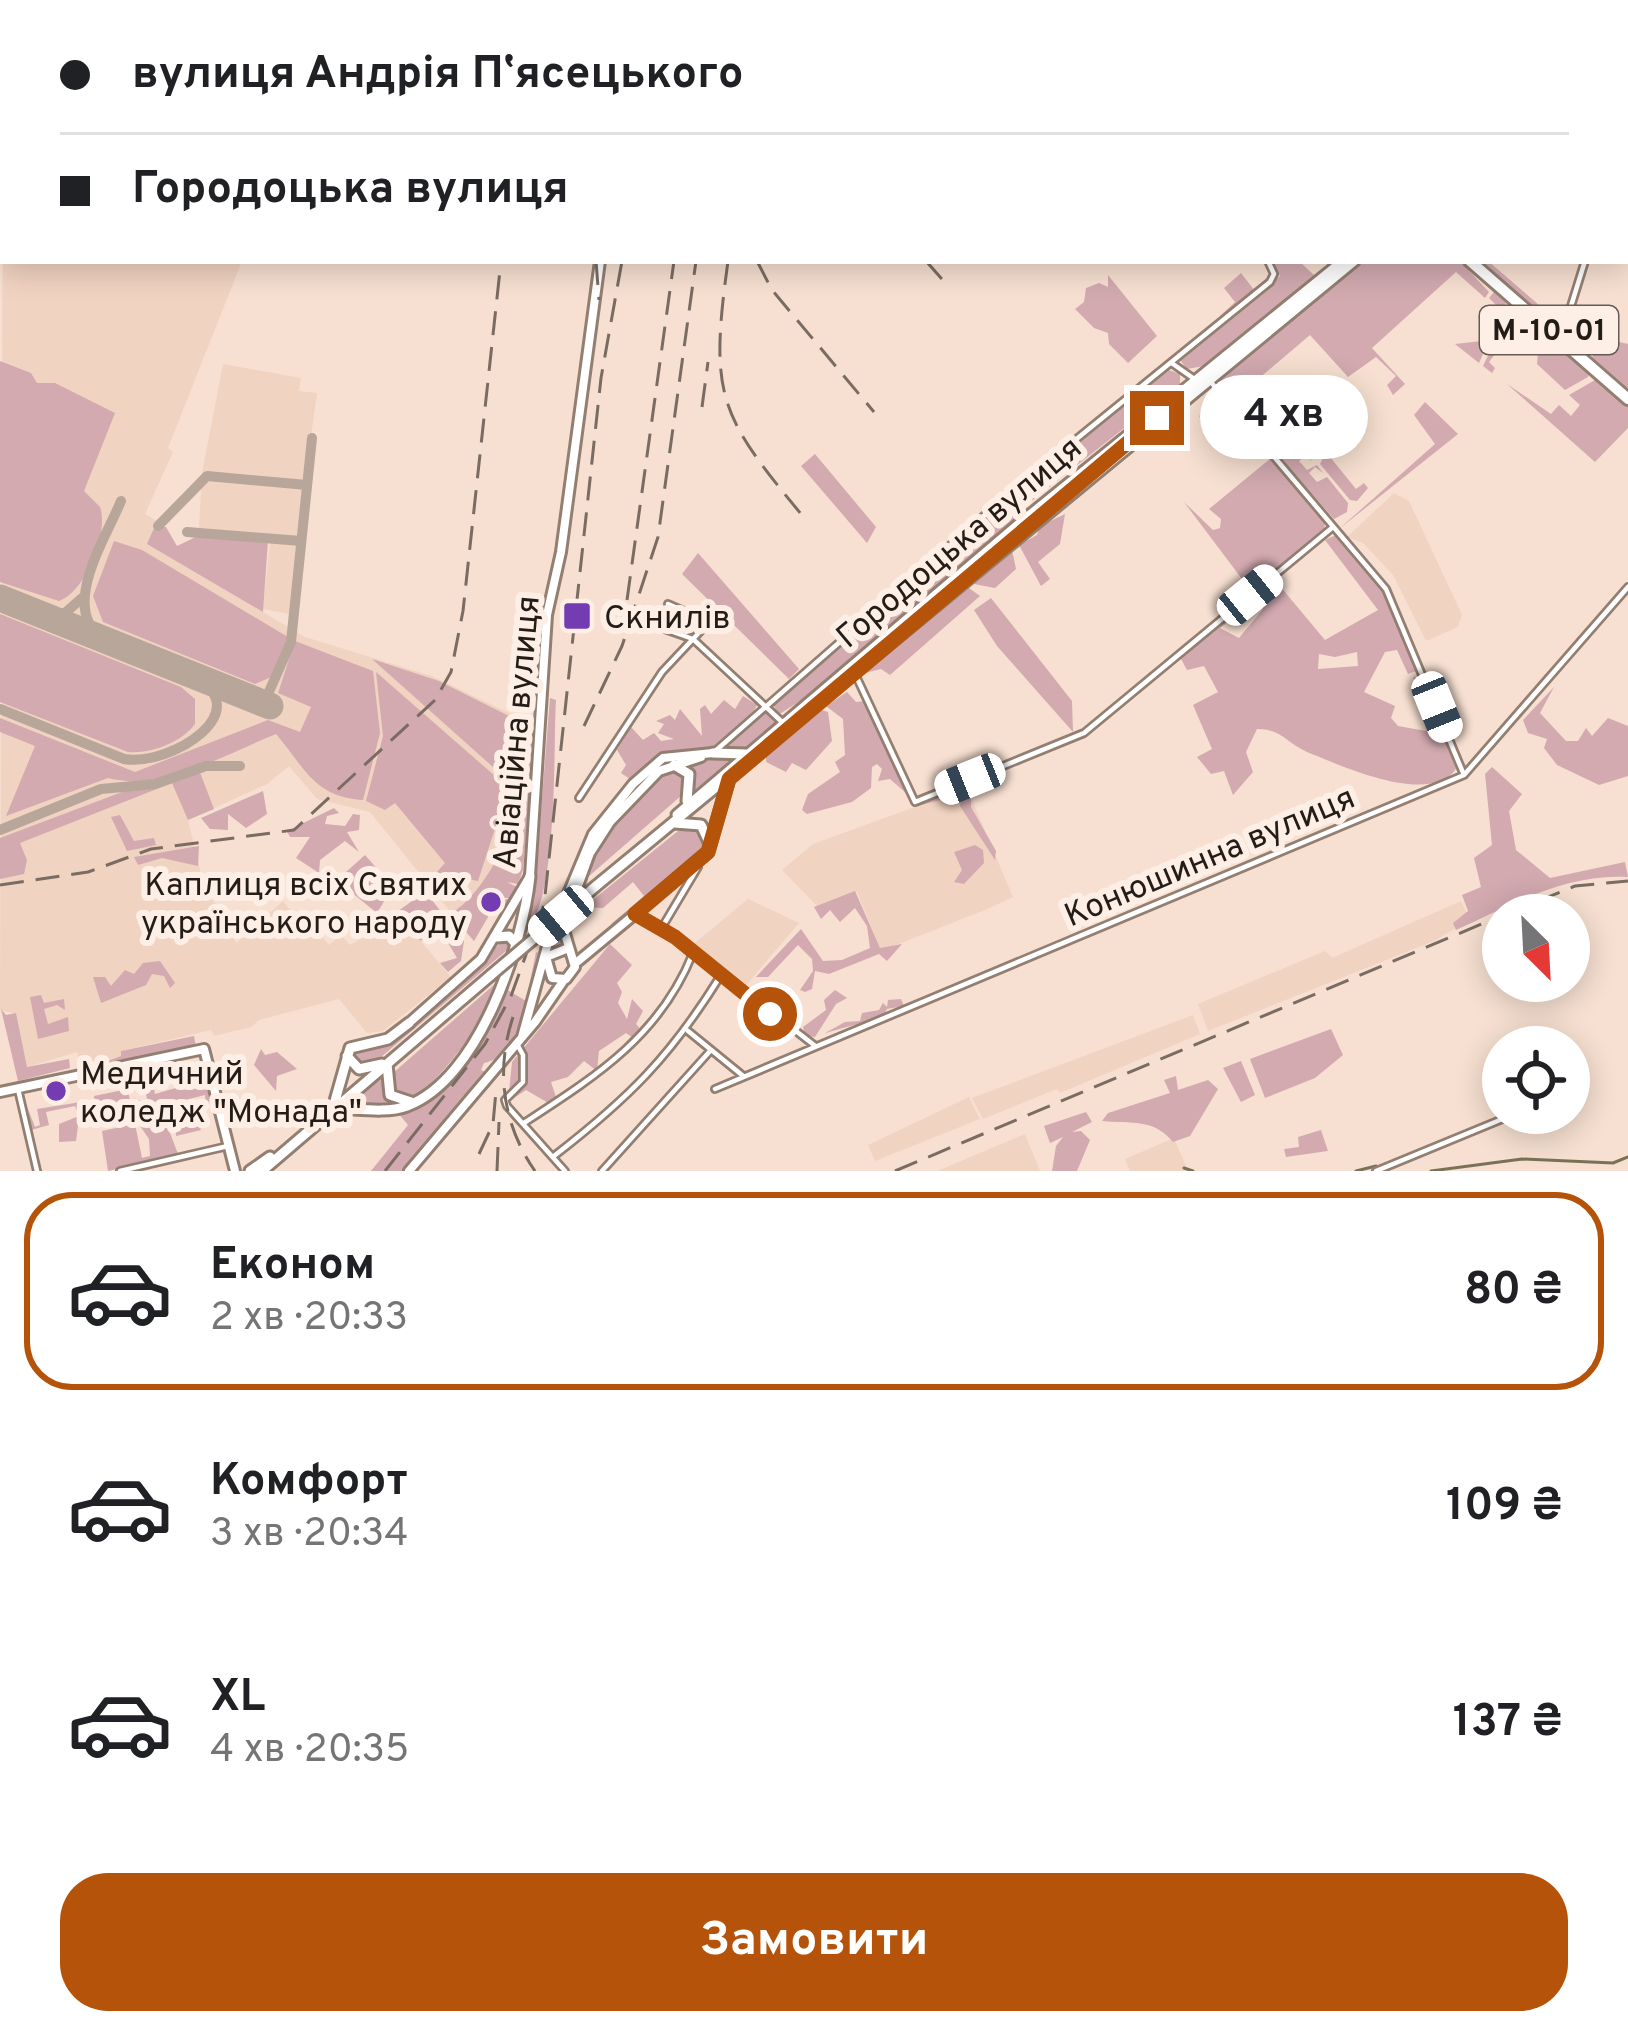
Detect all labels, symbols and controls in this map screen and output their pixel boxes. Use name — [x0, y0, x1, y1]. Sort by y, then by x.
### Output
text: вулиця Андрія Пʼясецького — [132, 47, 744, 104]
text: Городоцька вулиця — [132, 162, 569, 219]
road number: М-10-01 — [1480, 306, 1618, 354]
callout: 4 хв — [1199, 376, 1367, 460]
route end — [1130, 391, 1184, 445]
text: 4 хв — [1244, 392, 1324, 441]
street label: Городоцька вулиця — [829, 429, 1092, 659]
car — [1211, 558, 1289, 632]
street label: Авіаційна вулиця — [486, 594, 552, 871]
place label: Скнилів — [604, 599, 731, 641]
marker: Скнилів — [561, 600, 593, 632]
car — [1407, 667, 1467, 747]
car — [930, 749, 1010, 809]
street label: Конюшинна вулиця — [1059, 778, 1362, 939]
place label: Каплиця всіх Святих українського народу — [141, 866, 467, 946]
car — [522, 879, 600, 953]
marker: Каплиця всіх Святих українського народу — [478, 889, 504, 915]
north arrow — [1482, 894, 1590, 1002]
map controls — [1482, 894, 1590, 1134]
route start — [743, 987, 797, 1041]
button: locate — [1482, 1026, 1590, 1134]
place label: Медичний коледж "Монада" — [80, 1055, 362, 1135]
marker: Медичний коледж "Монада" — [43, 1078, 69, 1104]
icon: car — [66, 1237, 174, 1345]
text: Економ — [210, 1238, 375, 1295]
text: 80 ₴ — [1464, 1263, 1562, 1320]
text: 2 хв · 20:33 — [210, 1295, 408, 1344]
icon: car — [66, 1453, 174, 1561]
text: Комфорт — [210, 1454, 408, 1511]
text: 109 ₴ — [1446, 1479, 1562, 1536]
text: 3 хв · 20:34 — [210, 1511, 408, 1560]
icon: car — [66, 1669, 174, 1777]
text: XL — [210, 1670, 265, 1727]
text: 137 ₴ — [1453, 1695, 1562, 1752]
text: 4 хв · 20:35 — [210, 1727, 409, 1776]
button: Замовити — [60, 1873, 1568, 2011]

